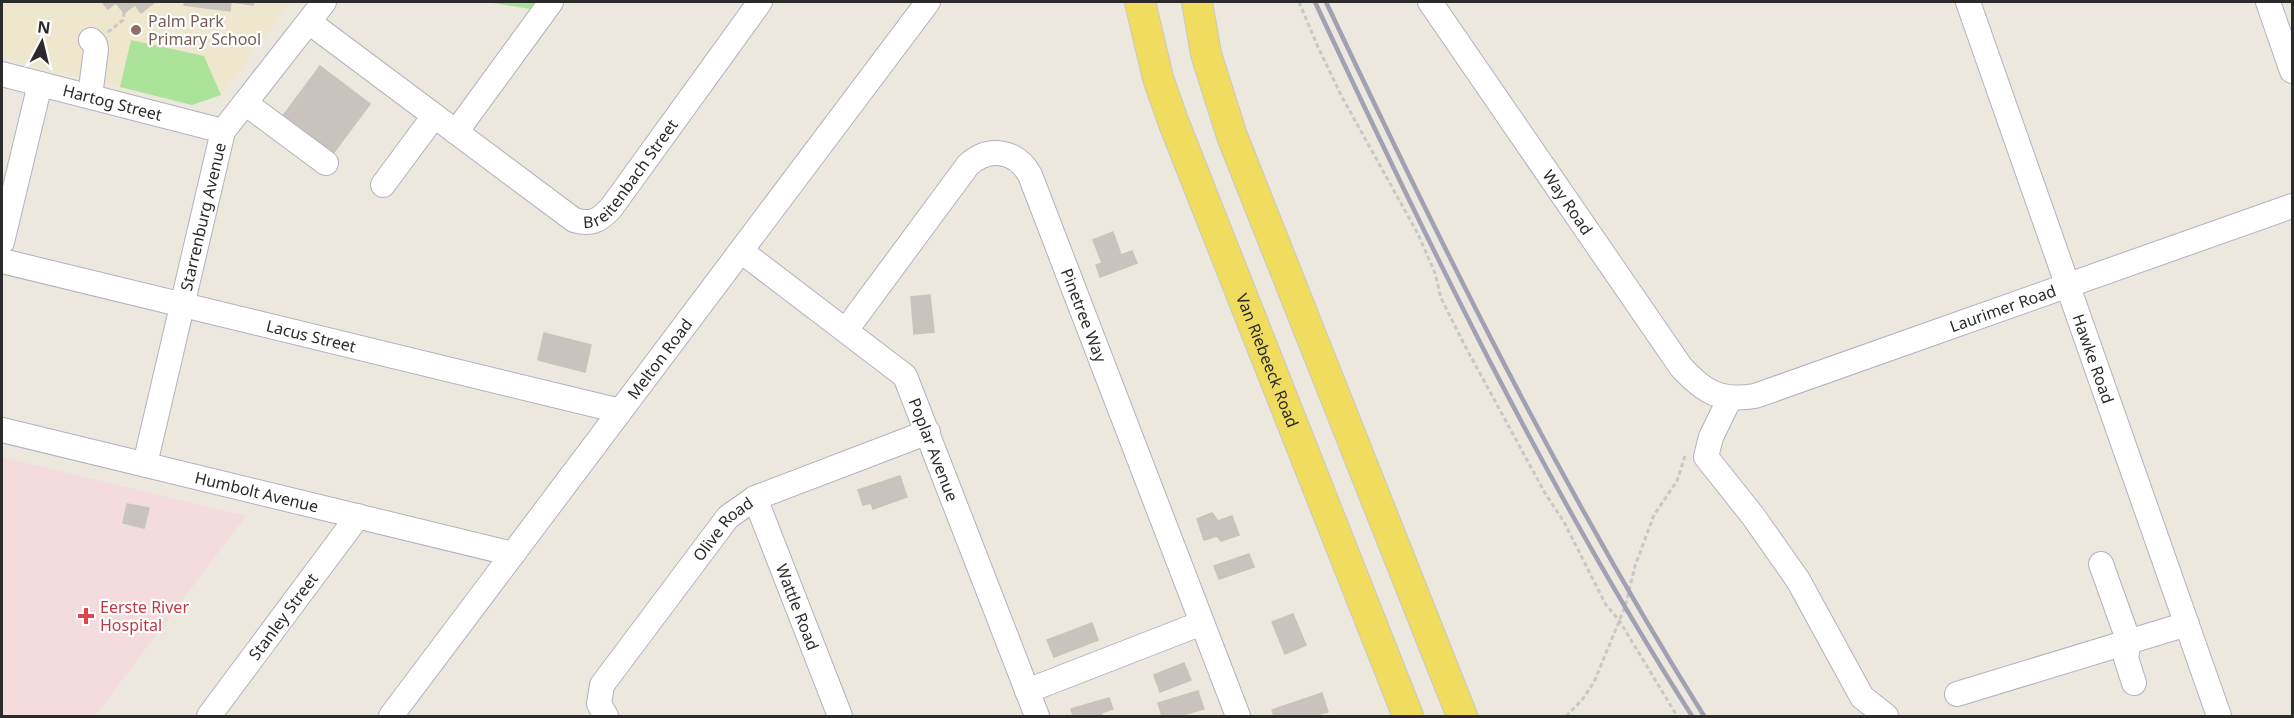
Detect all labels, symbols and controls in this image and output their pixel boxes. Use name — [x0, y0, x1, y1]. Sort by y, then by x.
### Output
place label: Palm Park Primary School — [148, 10, 261, 50]
north arrow — [12, 12, 72, 72]
text: N — [36, 15, 52, 39]
marker: Palm Park Primary School — [129, 23, 143, 37]
street label: Hartog Street — [60, 79, 165, 126]
street label: Breitenbach Street — [582, 114, 683, 233]
street label: Starrenburg Avenue — [175, 140, 231, 293]
street label: Way Road — [1538, 165, 1598, 239]
street label: Pinetree Way — [1056, 265, 1112, 366]
street label: Laurimer Road — [1947, 279, 2059, 337]
street label: Van Riebeeck Road — [1231, 290, 1304, 431]
street label: Hawke Road — [2067, 311, 2119, 406]
street label: Melton Road — [622, 314, 697, 404]
street label: Lacus Street — [264, 315, 358, 358]
street label: Poplar Avenue — [903, 395, 964, 504]
street label: Humbolt Avenue — [193, 466, 321, 517]
street label: Olive Road — [688, 492, 757, 566]
street label: Wattle Road — [771, 561, 824, 653]
street label: Stanley Street — [243, 568, 323, 665]
place label: Eerste River Hospital — [100, 596, 189, 636]
marker: Eerste River Hospital — [77, 607, 95, 625]

